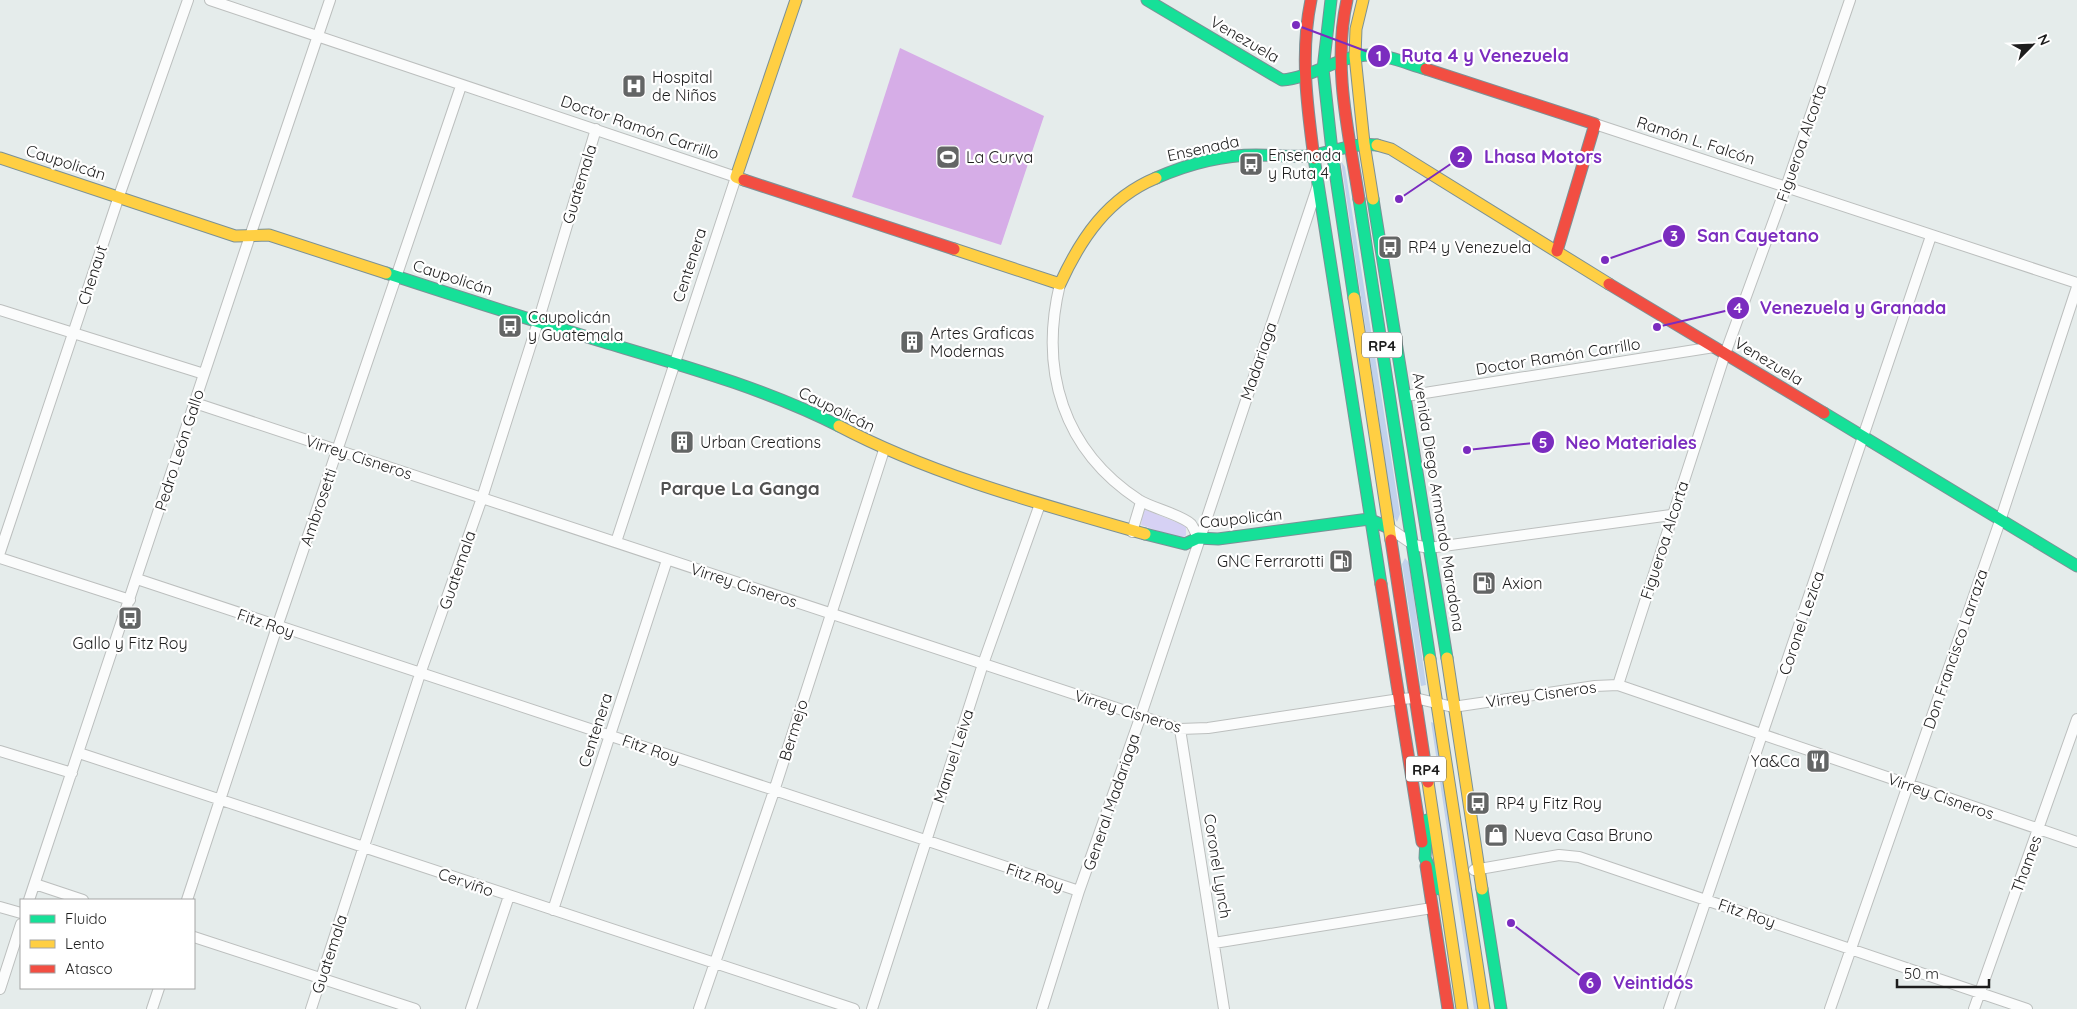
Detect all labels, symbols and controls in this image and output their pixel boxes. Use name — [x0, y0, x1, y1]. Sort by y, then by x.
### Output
street label: Venezuela — [1207, 11, 1283, 67]
north arrow — [2007, 20, 2057, 70]
text: N — [2034, 31, 2054, 48]
callout: Ruta 4 y Venezuela — [1367, 40, 1579, 73]
text: Ruta 4 y Venezuela — [1401, 44, 1569, 67]
text: 1 — [1376, 46, 1382, 65]
place label: Hospital de Niños — [652, 67, 717, 105]
hospital icon: Hospital de Niños — [621, 73, 647, 99]
street label: Figueroa Alcorta — [1772, 82, 1830, 204]
street label: Doctor Ramón Carrillo — [558, 90, 722, 164]
street label: Ramón L. Falcón — [1634, 111, 1758, 169]
street label: Ensenada — [1165, 131, 1241, 165]
street label: Caupolicán — [24, 140, 108, 184]
callout: Lhasa Motors — [1449, 140, 1612, 173]
street label: Guatemala — [557, 142, 601, 226]
sports icon: La Curva — [935, 144, 961, 170]
place label: Ensenada y Ruta 4 — [1268, 145, 1341, 183]
text: Lhasa Motors — [1484, 145, 1602, 168]
place label: La Curva — [966, 147, 1033, 167]
text: 2 — [1457, 147, 1465, 166]
bus stop icon: Ensenada y Ruta 4 — [1238, 151, 1264, 177]
callout: San Cayetano — [1662, 219, 1829, 252]
text: San Cayetano — [1697, 224, 1819, 247]
street label: Centenera — [668, 225, 710, 305]
text: 3 — [1670, 226, 1678, 245]
bus stop icon: RP4 y Venezuela — [1377, 234, 1403, 260]
place label: RP4 y Venezuela — [1408, 237, 1531, 257]
street label: Chenaut — [73, 242, 111, 308]
street label: Caupolicán — [411, 255, 495, 299]
callout: Venezuela y Granada — [1725, 291, 1957, 324]
text: Venezuela y Granada — [1760, 296, 1946, 319]
text: 4 — [1734, 298, 1743, 317]
place label: Caupolicán y Guatemala — [528, 307, 623, 345]
bus stop icon: Caupolicán y Guatemala — [497, 313, 523, 339]
street label: Madariaga — [1235, 319, 1281, 403]
place label: Artes Graficas Modernas — [930, 323, 1034, 361]
building icon: Artes Graficas Modernas — [899, 329, 925, 355]
road number: RP4 — [1362, 332, 1402, 358]
street label: Doctor Ramón Carrillo — [1474, 333, 1642, 379]
street label: Venezuela — [1731, 333, 1807, 389]
street label: Avenida Diego Armando Maradona — [1409, 371, 1469, 633]
street label: Caupolicán — [795, 382, 879, 436]
street label: Pedro León Gallo — [150, 387, 208, 513]
callout: Neo Materiales — [1530, 426, 1707, 459]
building icon: Urban Creations — [669, 429, 695, 455]
street label: Virrey Cisneros — [303, 430, 415, 484]
text: Neo Materiales — [1565, 431, 1697, 454]
place label: Urban Creations — [700, 432, 821, 452]
text: 5 — [1539, 433, 1547, 452]
street label: Ambrosetti — [295, 465, 341, 549]
district label: Parque La Ganga — [660, 476, 820, 500]
street label: Figueroa Alcorta — [1635, 478, 1693, 602]
street label: Caupolicán — [1199, 504, 1283, 532]
street label: Guatemala — [434, 528, 480, 612]
fuel station icon: GNC Ferrarotti — [1328, 548, 1354, 574]
place label: GNC Ferrarotti — [1217, 551, 1324, 571]
street label: Virrey Cisneros — [688, 558, 800, 612]
street label: Don Francisco Larraza — [1918, 566, 1992, 732]
street label: Coronel Lezica — [1774, 568, 1828, 678]
fuel station icon: Axion — [1471, 570, 1497, 596]
place label: Axion — [1502, 573, 1542, 593]
street label: Fitz Roy — [235, 604, 297, 642]
bus stop icon: Gallo y Fitz Roy — [117, 605, 143, 631]
place label: Gallo y Fitz Roy — [72, 633, 188, 653]
street label: Virrey Cisneros — [1485, 676, 1597, 712]
street label: Virrey Cisneros — [1072, 685, 1184, 737]
street label: Centenera — [574, 690, 616, 770]
street label: Bermejo — [774, 697, 812, 763]
street label: Manuel Leiva — [928, 707, 978, 805]
street label: Fitz Roy — [620, 730, 682, 768]
street label: General Madariaga — [1078, 731, 1144, 873]
restaurant icon: Ya&Ca — [1805, 748, 1831, 774]
place label: Ya&Ca — [1751, 751, 1800, 771]
road number: RP4 — [1406, 756, 1446, 782]
street label: Virrey Cisneros — [1885, 768, 1997, 824]
bus stop icon: RP4 y Fitz Roy — [1465, 790, 1491, 816]
place label: RP4 y Fitz Roy — [1496, 793, 1602, 813]
street label: Coronel Lynch — [1200, 812, 1236, 920]
shop icon: Nueva Casa Bruno — [1483, 822, 1509, 848]
place label: Nueva Casa Bruno — [1514, 825, 1653, 845]
street label: Thames — [2006, 833, 2046, 895]
street label: Fitz Roy — [1004, 858, 1066, 896]
street label: Cerviño — [436, 863, 496, 901]
street label: Fitz Roy — [1716, 894, 1778, 932]
legend — [20, 899, 195, 989]
text: Fluido — [65, 909, 107, 928]
street label: Guatemala — [307, 912, 351, 996]
text: Lento — [65, 934, 104, 953]
scale bar — [1897, 956, 1990, 988]
text: Atasco — [65, 959, 113, 978]
text: 50 m — [1904, 964, 1939, 983]
callout: Veintidós — [1577, 967, 1703, 1000]
text: Veintidós — [1613, 971, 1693, 994]
text: 6 — [1586, 973, 1594, 992]

